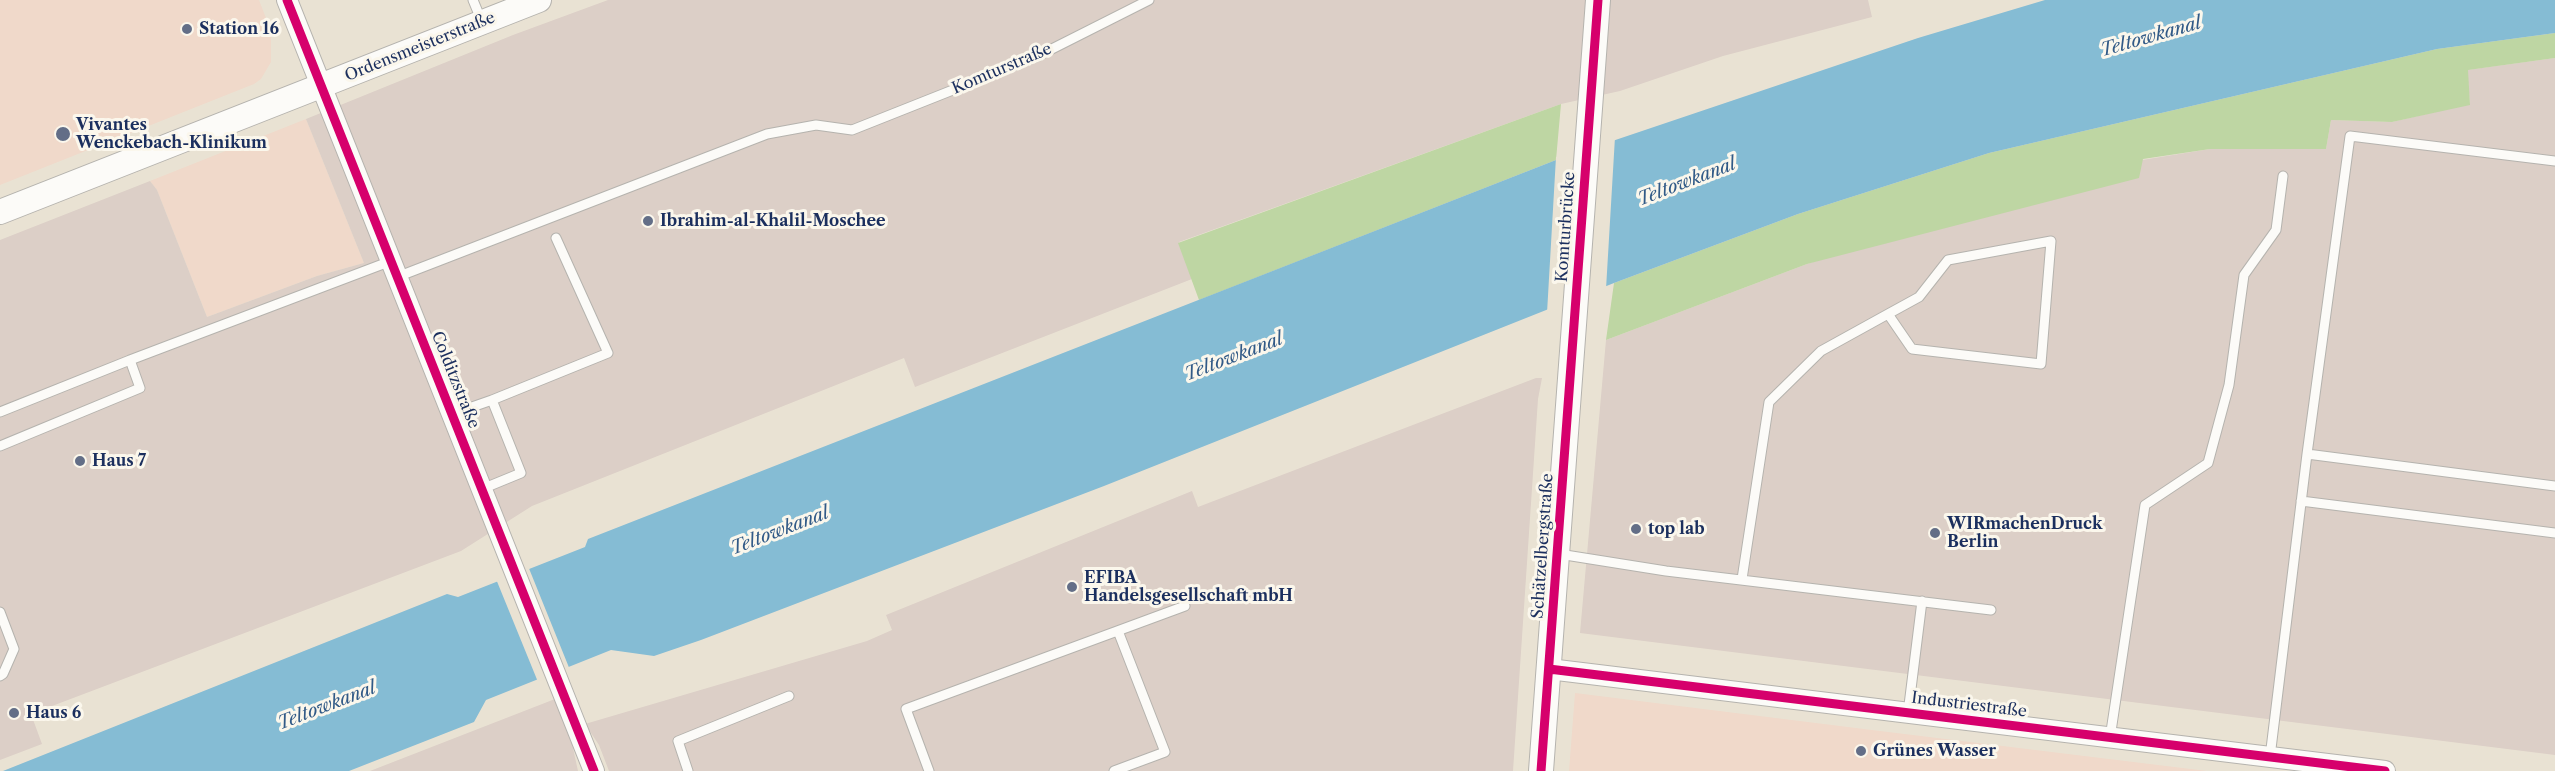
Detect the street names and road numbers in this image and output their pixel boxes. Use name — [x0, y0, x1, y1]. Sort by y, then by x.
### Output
street label: Ordensmeisterstraße — [342, 8, 498, 86]
street label: Komturstraße — [949, 39, 1055, 99]
street label: Komturbrücke — [1553, 171, 1579, 283]
street label: Colditzstraße — [427, 329, 483, 431]
street label: Schätzelbergstraße — [1528, 473, 1558, 619]
street label: Industriestraße — [1910, 688, 2028, 722]

